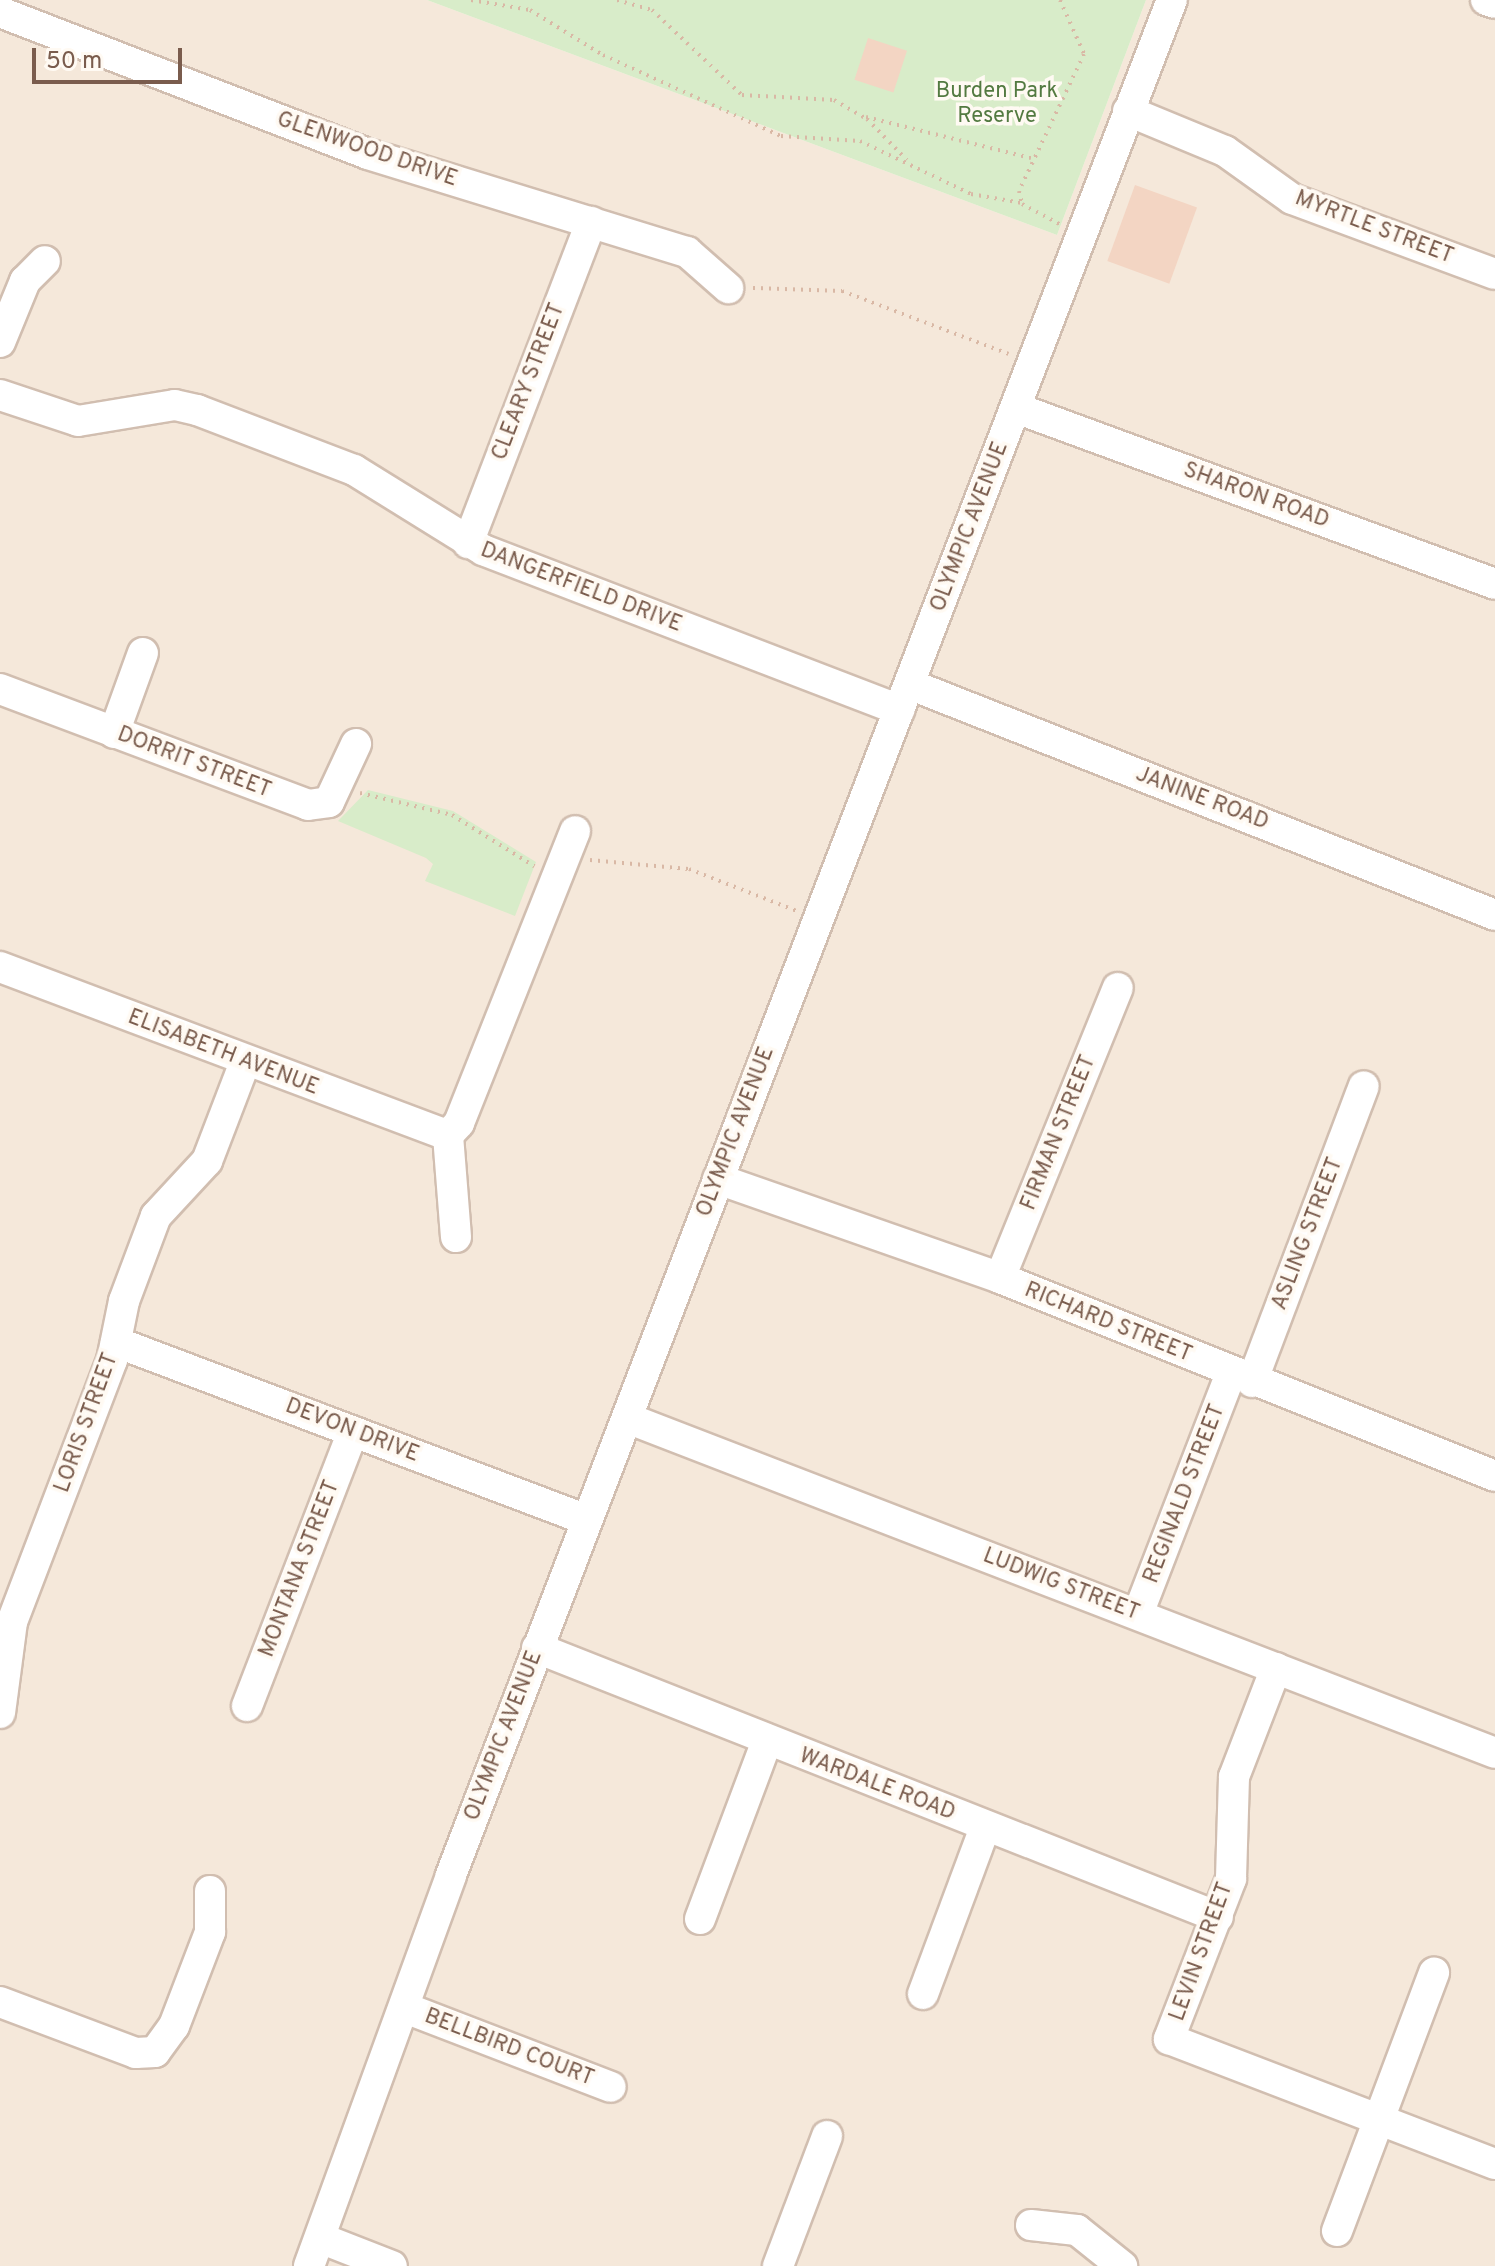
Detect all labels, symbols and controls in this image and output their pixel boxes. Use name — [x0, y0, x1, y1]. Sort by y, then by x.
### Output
scale bar — [36, 32, 186, 82]
text: 50 m — [46, 47, 102, 77]
park label: Burden Park Reserve — [936, 78, 1058, 130]
street label: GLENWOOD DRIVE — [273, 107, 461, 193]
street label: MYRTLE STREET — [1291, 186, 1457, 270]
street label: CLEARY STREET — [487, 299, 571, 465]
street label: OLYMPIC AVENUE — [925, 438, 1015, 616]
street label: SHARON ROAD — [1180, 457, 1332, 535]
street label: DANGERFIELD DRIVE — [477, 537, 685, 639]
street label: DORRIT STREET — [113, 721, 275, 805]
street label: JANINE ROAD — [1132, 762, 1272, 836]
street label: ELISABETH AVENUE — [123, 1004, 323, 1102]
street label: OLYMPIC AVENUE — [691, 1043, 781, 1221]
street label: FIRMAN STREET — [1016, 1052, 1102, 1214]
street label: ASLING STREET — [1267, 1154, 1349, 1314]
street label: RICHARD STREET — [1020, 1277, 1196, 1369]
street label: LORIS STREET — [50, 1350, 124, 1496]
street label: DEVON DRIVE — [281, 1393, 423, 1469]
street label: REGINALD STREET — [1139, 1401, 1231, 1587]
street label: MONTANA STREET — [254, 1476, 346, 1662]
street label: LUDWIG STREET — [979, 1543, 1143, 1627]
street label: OLYMPIC AVENUE — [459, 1647, 549, 1825]
street label: WARDALE ROAD — [795, 1743, 959, 1827]
street label: LEVIN STREET — [1165, 1879, 1239, 2025]
street label: BELLBIRD COURT — [421, 2004, 597, 2092]

